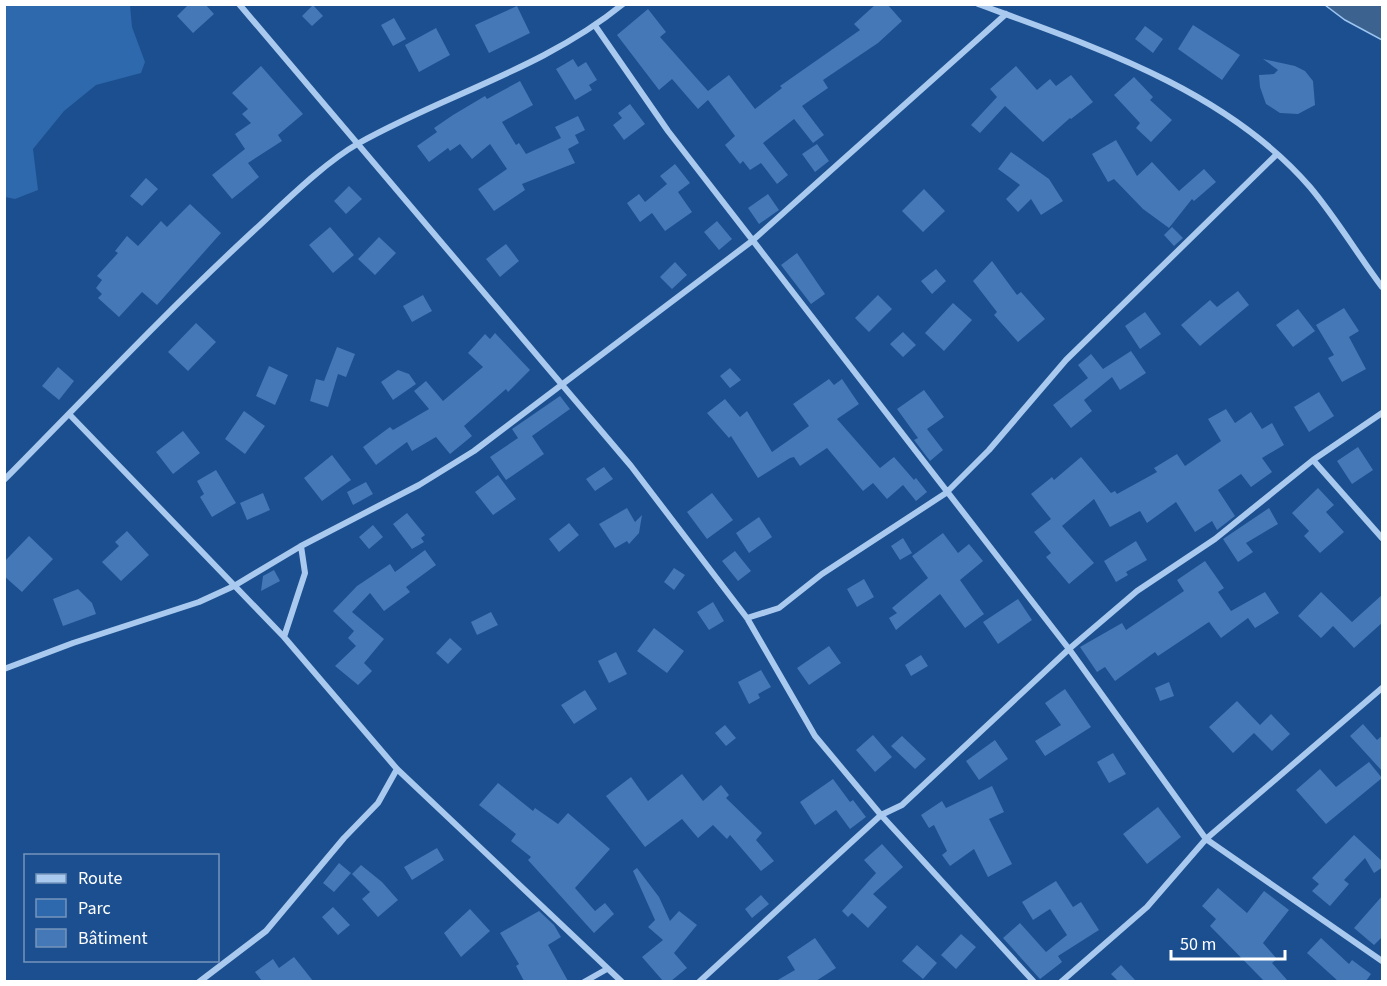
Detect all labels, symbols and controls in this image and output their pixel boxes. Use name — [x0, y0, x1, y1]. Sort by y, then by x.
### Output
legend — [24, 854, 219, 962]
text: Route — [78, 866, 122, 891]
text: Parc — [78, 896, 111, 921]
scale bar — [1171, 923, 1285, 961]
text: Bâtiment — [78, 926, 148, 951]
text: 50 m — [1180, 932, 1216, 957]

